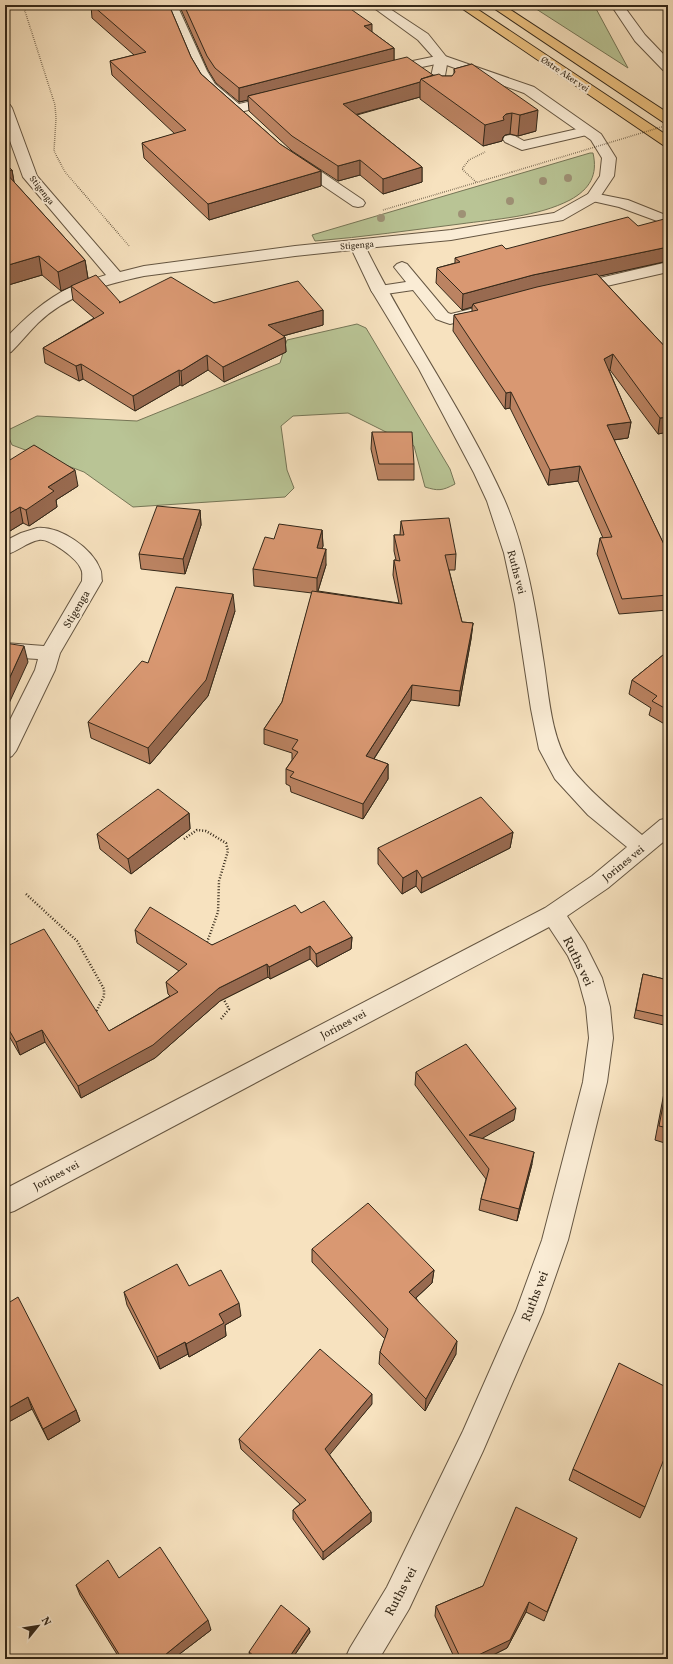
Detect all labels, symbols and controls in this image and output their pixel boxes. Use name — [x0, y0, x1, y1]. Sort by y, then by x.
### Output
street label: Østre Aker vei — [538, 53, 592, 96]
street label: Stigenga — [26, 173, 58, 208]
street label: Stigenga — [339, 237, 375, 253]
street label: Ruths vei — [502, 549, 529, 596]
street label: Stigenga — [60, 587, 94, 632]
street label: Jorines vei — [600, 843, 648, 886]
street label: Ruths vei — [557, 934, 597, 990]
street label: Jorines vei — [318, 1007, 369, 1044]
street label: Jorines vei — [31, 1158, 82, 1195]
street label: Ruths vei — [518, 1269, 554, 1325]
street label: Ruths vei — [381, 1564, 422, 1620]
north arrow — [18, 1606, 58, 1646]
text: N — [37, 1615, 54, 1629]

